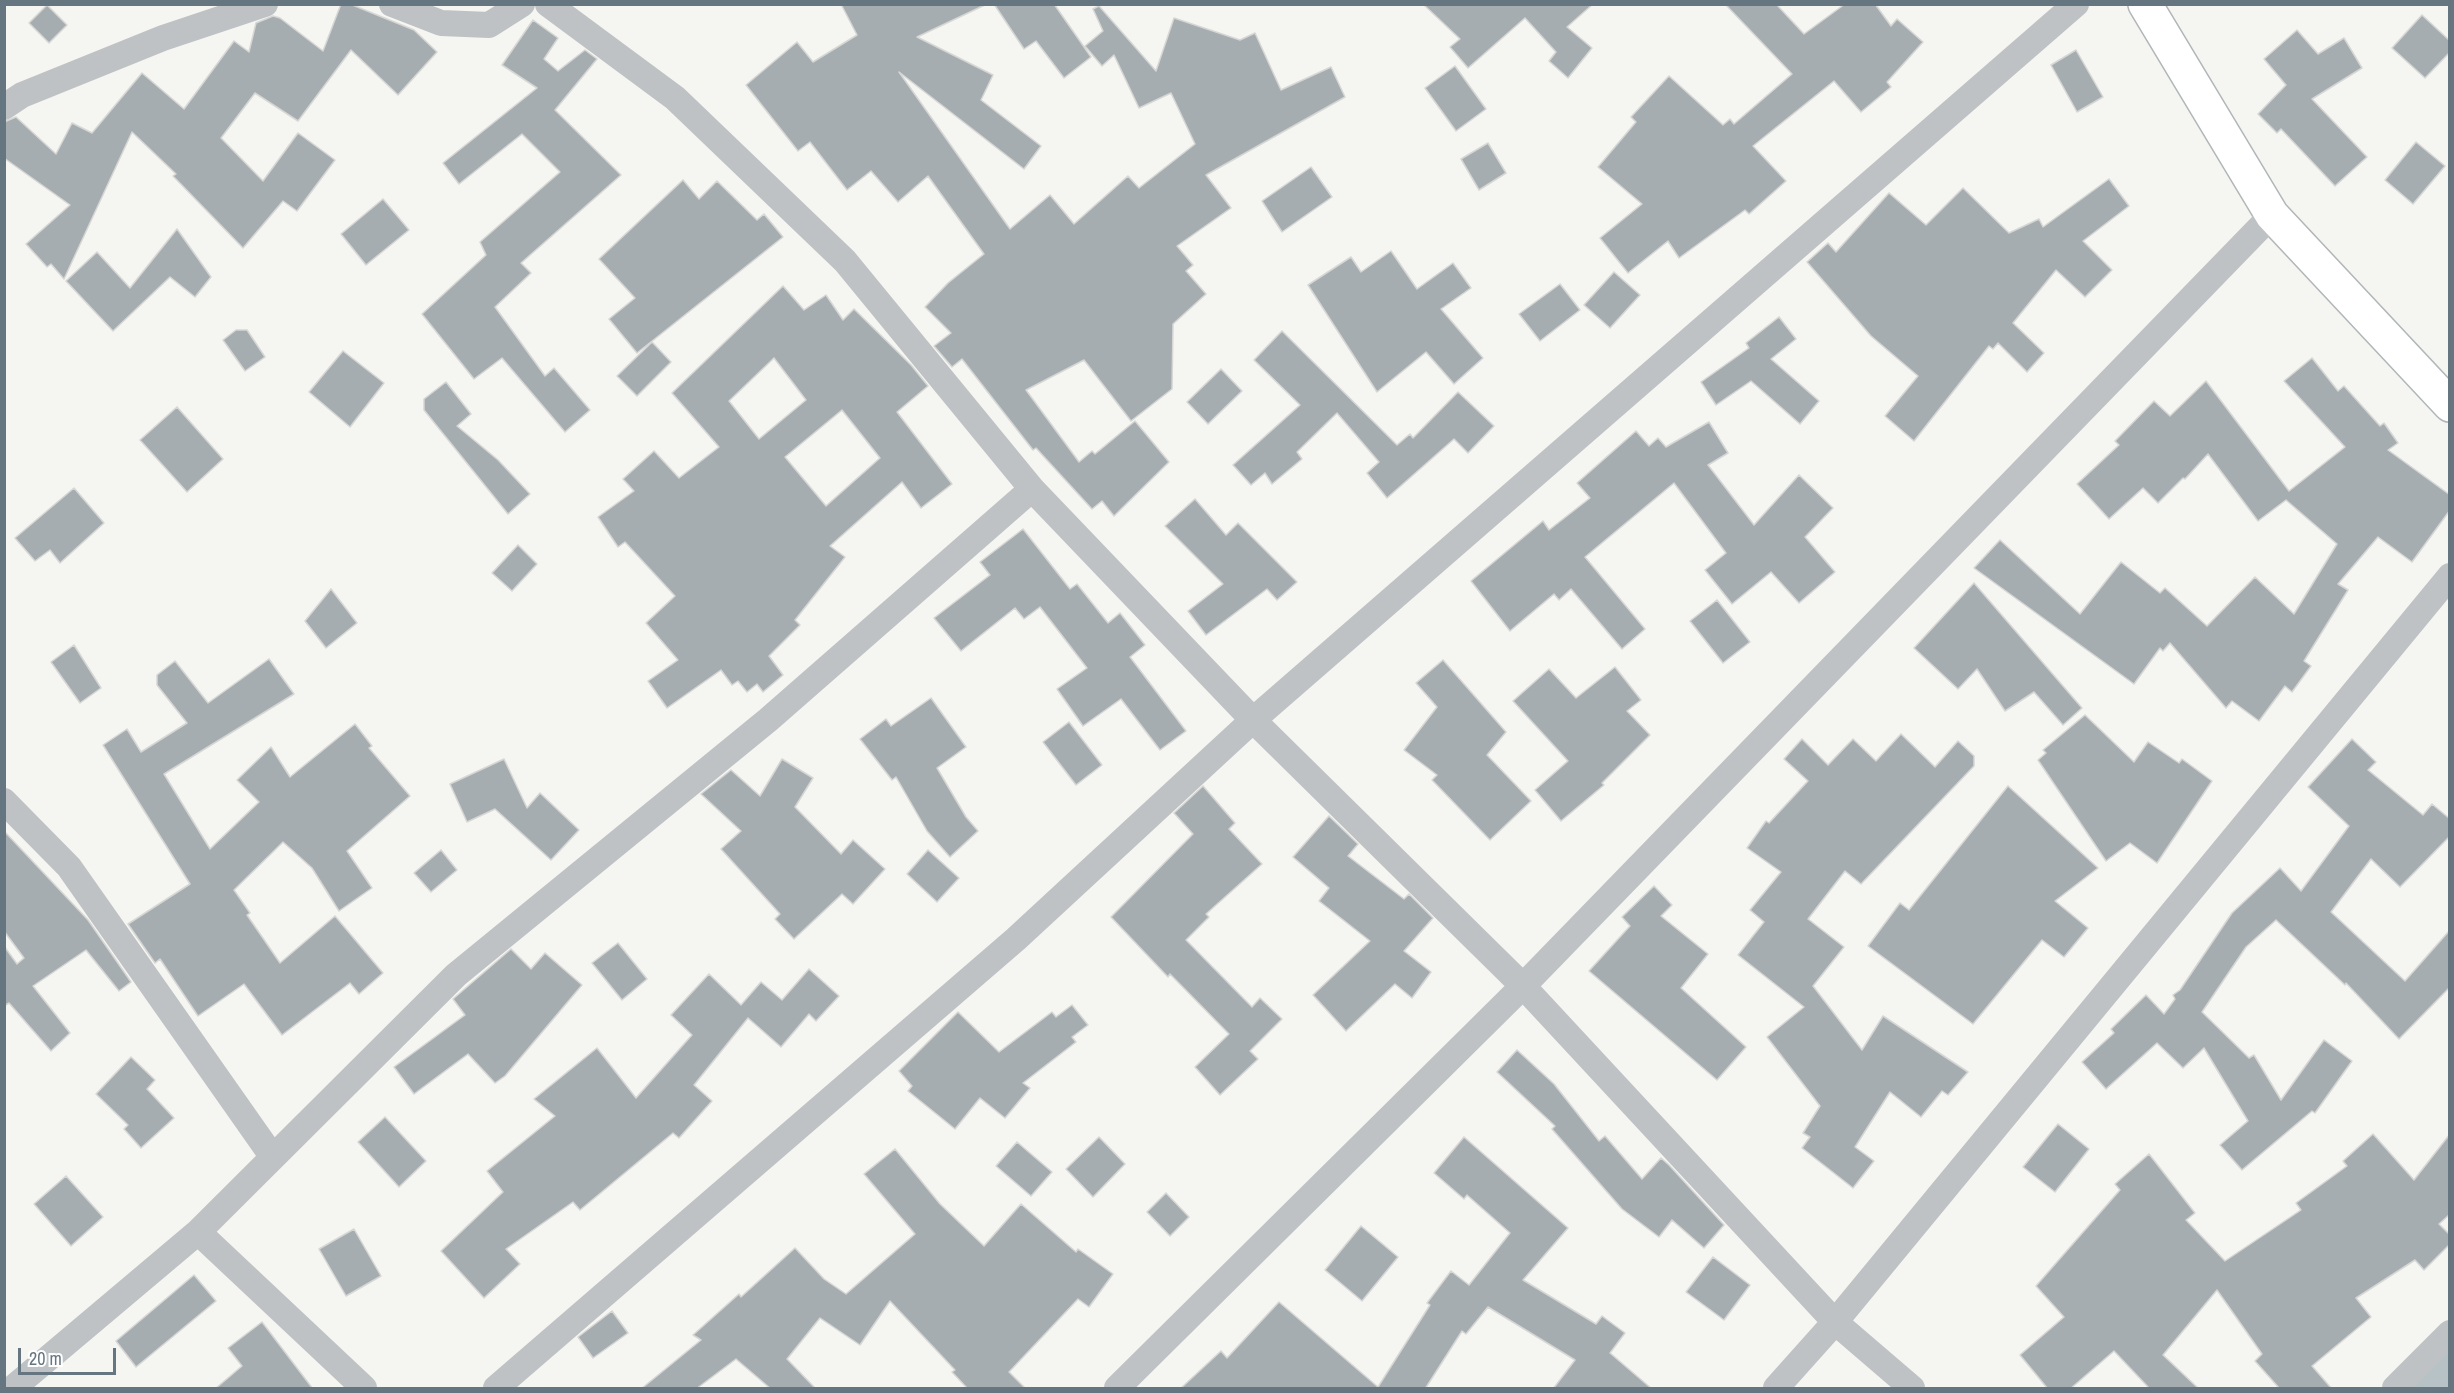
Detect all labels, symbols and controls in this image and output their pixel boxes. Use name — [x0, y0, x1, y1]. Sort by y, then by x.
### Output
scale bar — [21, 1336, 118, 1374]
text: 20 m — [29, 1346, 62, 1371]

